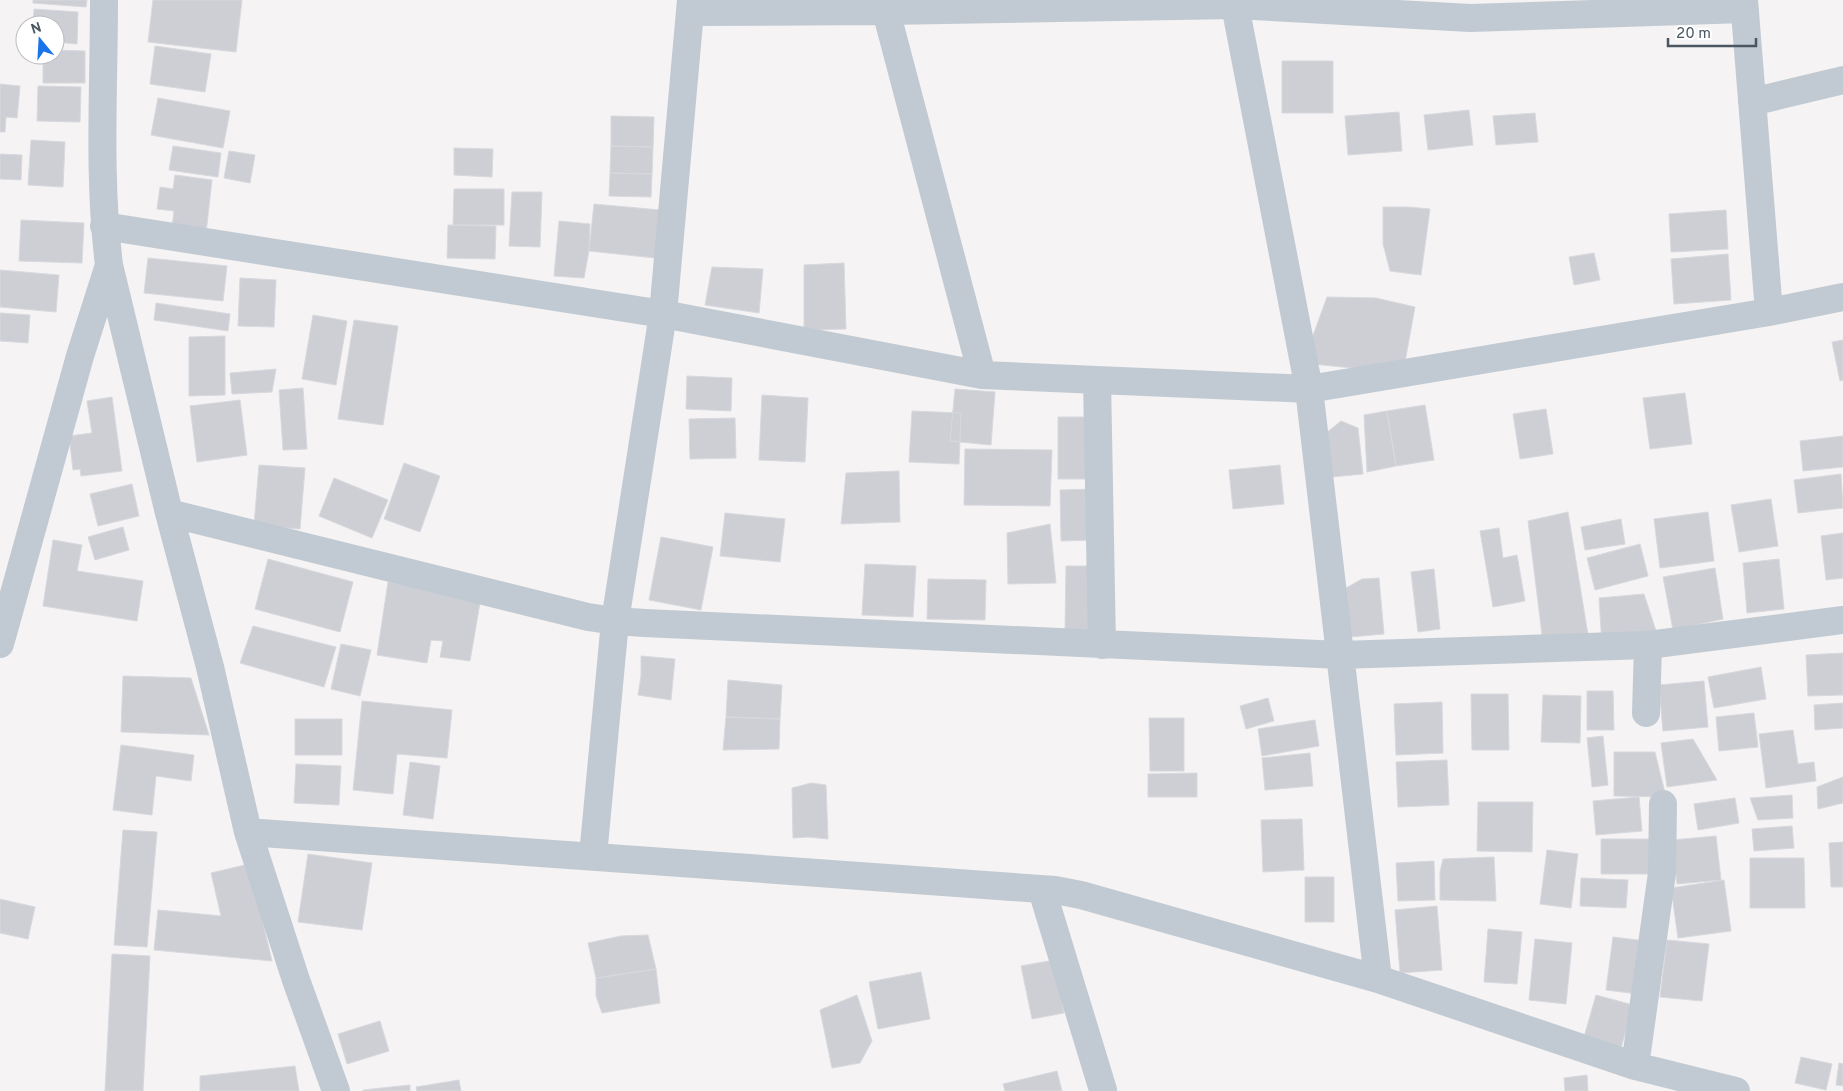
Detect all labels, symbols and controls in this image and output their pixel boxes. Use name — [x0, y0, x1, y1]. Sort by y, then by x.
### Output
north arrow — [15, 15, 65, 65]
scale bar — [1668, 15, 1756, 47]
text: N — [29, 19, 44, 39]
text: 20 m — [1676, 25, 1711, 44]

